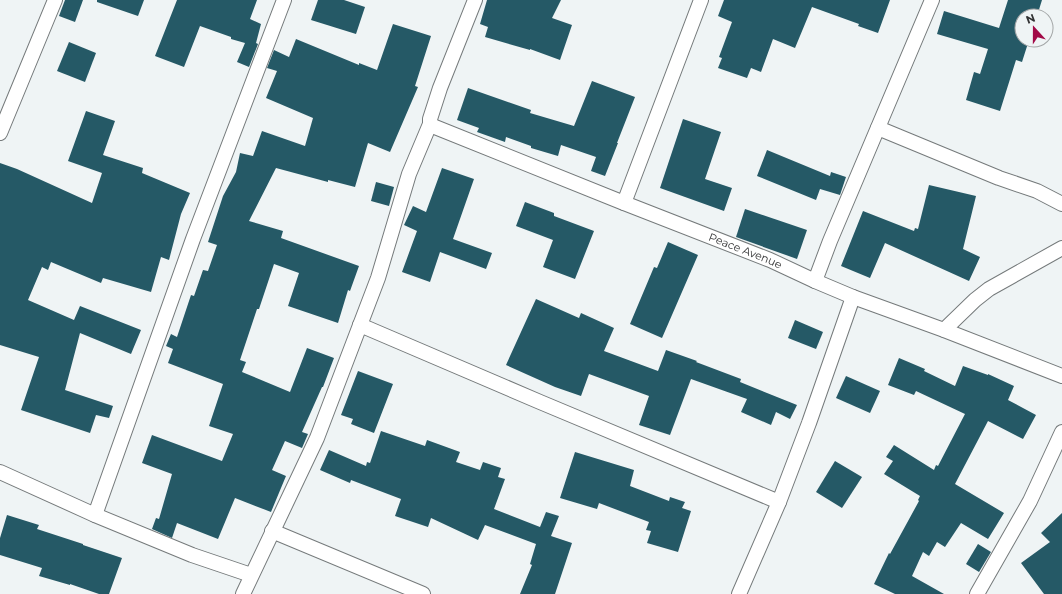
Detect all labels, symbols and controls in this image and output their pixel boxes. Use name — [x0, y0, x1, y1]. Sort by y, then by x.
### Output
north arrow — [1014, 8, 1054, 48]
text: N — [1024, 11, 1037, 27]
street label: Peace Avenue — [707, 230, 785, 272]

